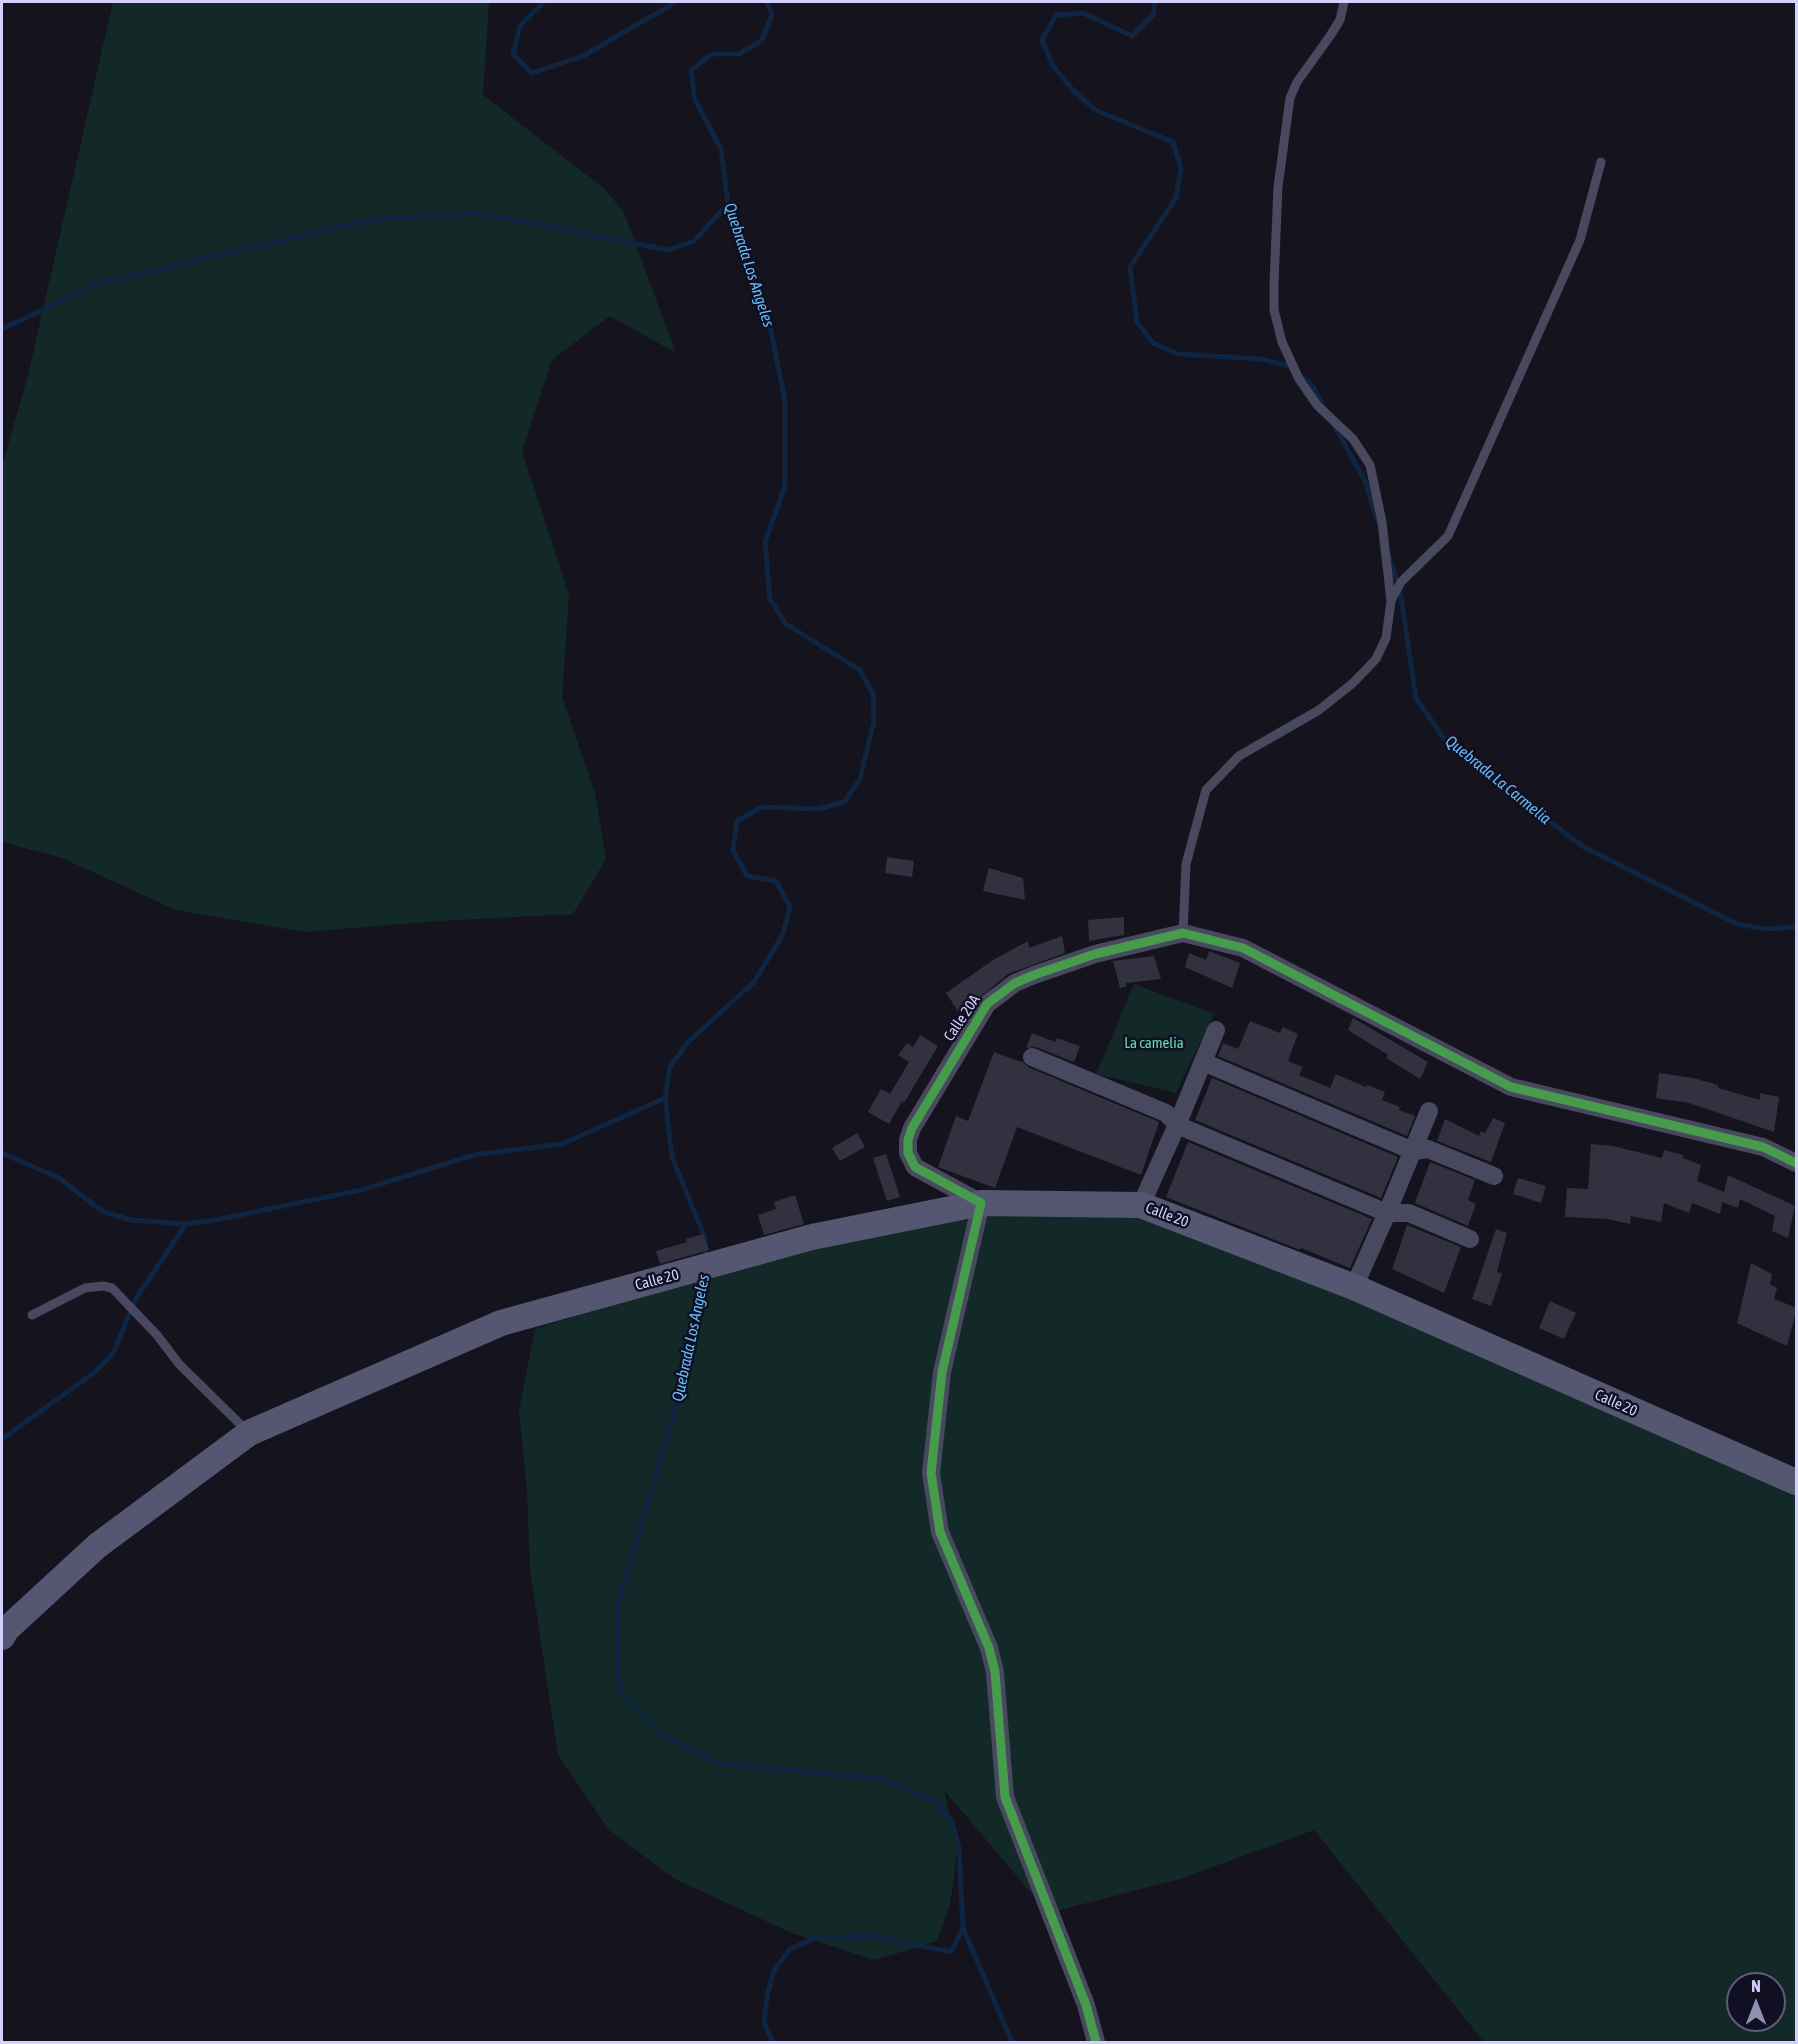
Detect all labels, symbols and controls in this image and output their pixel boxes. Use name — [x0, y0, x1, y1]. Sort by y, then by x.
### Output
water label: Quebrada Los Angeles — [720, 201, 778, 329]
water label: Quebrada La Carmelia — [1441, 732, 1555, 828]
street label: Calle 20A — [940, 991, 984, 1045]
park label: La camelia — [1124, 1034, 1184, 1052]
street label: Calle 20 — [1143, 1199, 1191, 1231]
street label: Calle 20 — [633, 1266, 681, 1294]
water label: Quebrada Los Angeles — [668, 1273, 714, 1403]
street label: Calle 20 — [1592, 1386, 1640, 1420]
north arrow — [1726, 1972, 1786, 2032]
text: N — [1751, 1977, 1761, 1995]

